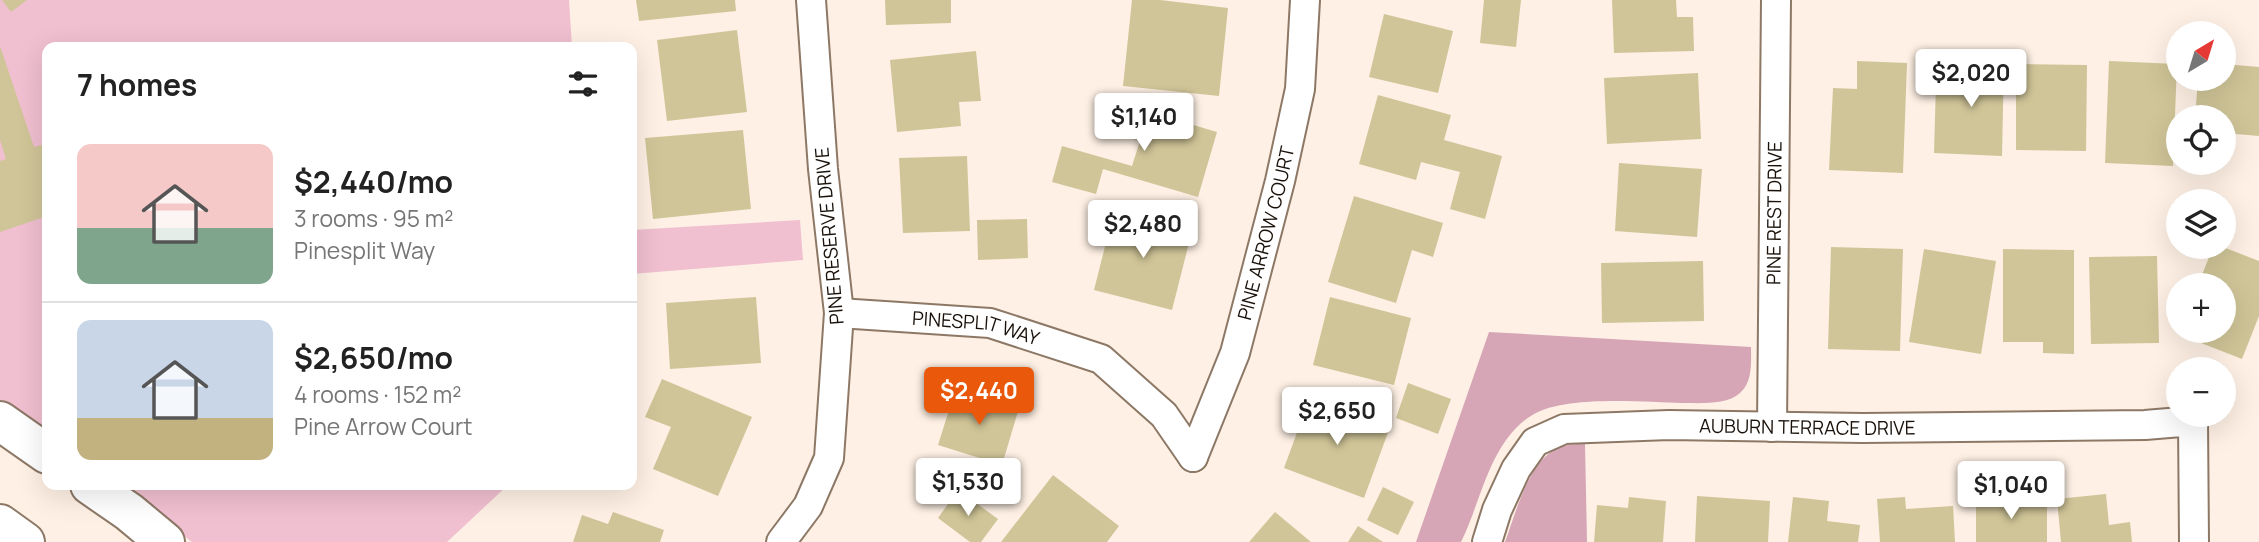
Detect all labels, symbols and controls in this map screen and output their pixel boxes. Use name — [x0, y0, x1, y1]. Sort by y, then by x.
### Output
north arrow — [2166, 21, 2236, 91]
map controls — [2166, 21, 2236, 427]
pin: $2,020 — [1914, 50, 2028, 109]
text: $2,020 — [1931, 56, 2011, 88]
text: 7 homes — [77, 64, 197, 105]
icon: filters — [564, 65, 602, 103]
pin: $1,140 — [1087, 94, 1201, 153]
text: $1,140 — [1110, 100, 1178, 132]
button: locate — [2166, 105, 2236, 175]
street label: PINE REST DRIVE — [1760, 141, 1788, 285]
street label: PINE ARROW COURT — [1231, 143, 1300, 323]
street label: PINE RESERVE DRIVE — [808, 146, 850, 326]
text: $2,440/mo — [294, 161, 453, 202]
icon: home — [133, 172, 217, 256]
button: layers — [2166, 189, 2236, 259]
pin: $2,480 — [1086, 201, 1200, 260]
text: 3 rooms · 95 m² — [294, 202, 453, 234]
text: $2,480 — [1104, 207, 1182, 239]
text: Pinesplit Way — [294, 234, 435, 266]
button: + — [2166, 273, 2236, 343]
street label: PINESPLIT WAY — [911, 305, 1043, 351]
text: $2,650/mo — [294, 337, 453, 378]
icon: home — [133, 348, 217, 432]
button: − — [2166, 357, 2236, 427]
pin: $2,440 — [922, 368, 1036, 427]
text: $2,440 — [940, 374, 1018, 406]
text: 4 rooms · 152 m² — [294, 378, 461, 410]
pin: $2,650 — [1280, 388, 1394, 447]
text: $2,650 — [1298, 394, 1376, 426]
text: Pine Arrow Court — [294, 410, 472, 442]
street label: AUBURN TERRACE DRIVE — [1699, 412, 1916, 441]
pin: $1,530 — [911, 458, 1025, 518]
pin: $1,040 — [1954, 462, 2068, 521]
text: $1,530 — [932, 465, 1004, 497]
text: $1,040 — [1974, 468, 2048, 500]

